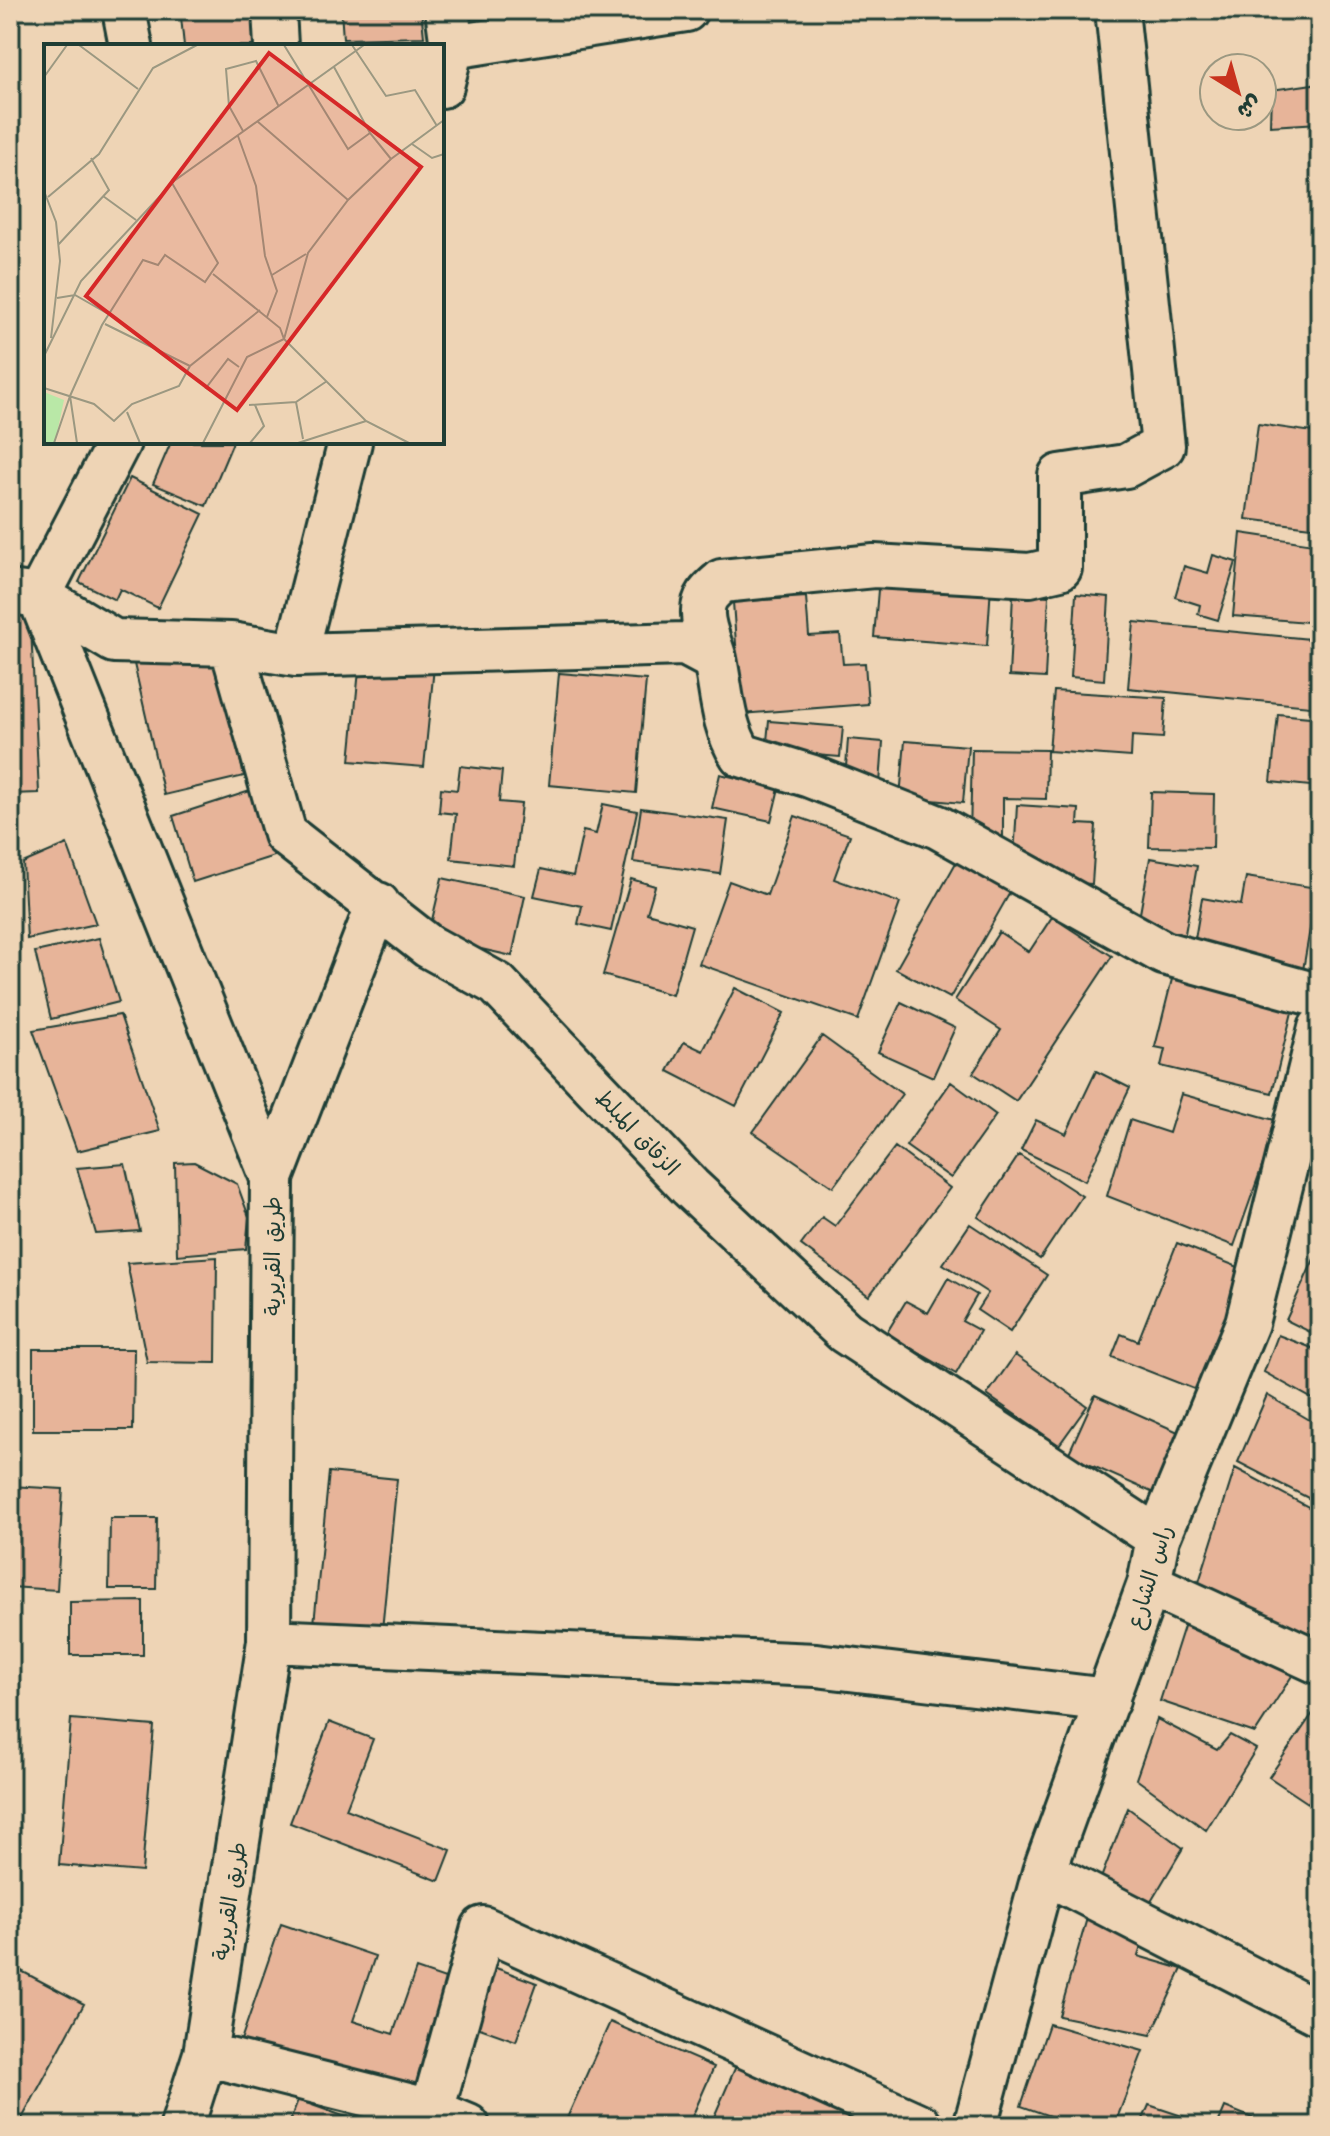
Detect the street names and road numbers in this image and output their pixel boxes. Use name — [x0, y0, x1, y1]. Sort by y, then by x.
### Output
street label: الزقاق المبلط — [585, 1082, 687, 1185]
street label: طريق القريرية — [257, 1196, 292, 1316]
street label: راس الشارع — [1119, 1521, 1184, 1634]
street label: طريق القريرية — [205, 1840, 258, 1963]

